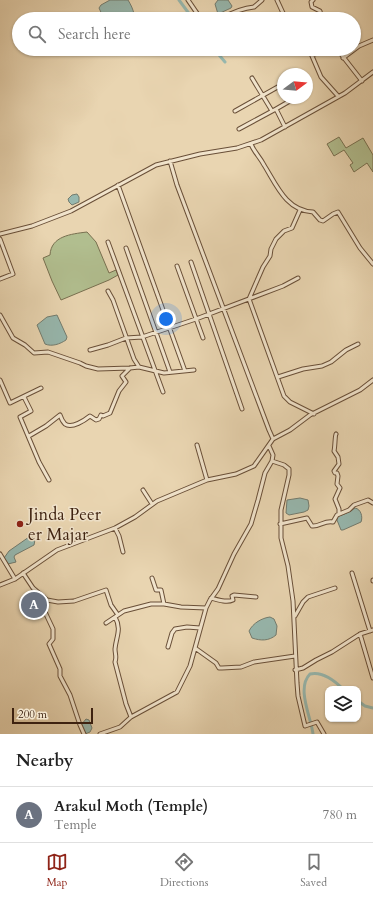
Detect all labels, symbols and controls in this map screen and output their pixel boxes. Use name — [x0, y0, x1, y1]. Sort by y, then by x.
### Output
search box — [12, 12, 361, 56]
icon: search — [26, 23, 48, 45]
text: Search here — [58, 24, 131, 44]
north arrow — [277, 68, 313, 104]
your location — [156, 309, 176, 329]
place label: Jinda Peer er Majar — [25, 503, 102, 546]
marker: Jinda Peer er Majar — [15, 519, 25, 529]
pin: A — [21, 590, 47, 620]
map controls — [325, 686, 361, 722]
button: layers — [325, 686, 361, 722]
scale bar — [12, 706, 93, 725]
text: 200 m — [18, 707, 47, 722]
text: Nearby — [16, 749, 73, 772]
text: Arakul Moth (Temple) — [54, 796, 208, 816]
text: A — [24, 806, 34, 824]
text: 780 m — [323, 806, 357, 824]
text: Temple — [54, 816, 97, 834]
tab: Map — [46, 851, 68, 890]
tab: Directions — [160, 851, 208, 890]
tab: Saved — [300, 851, 327, 890]

